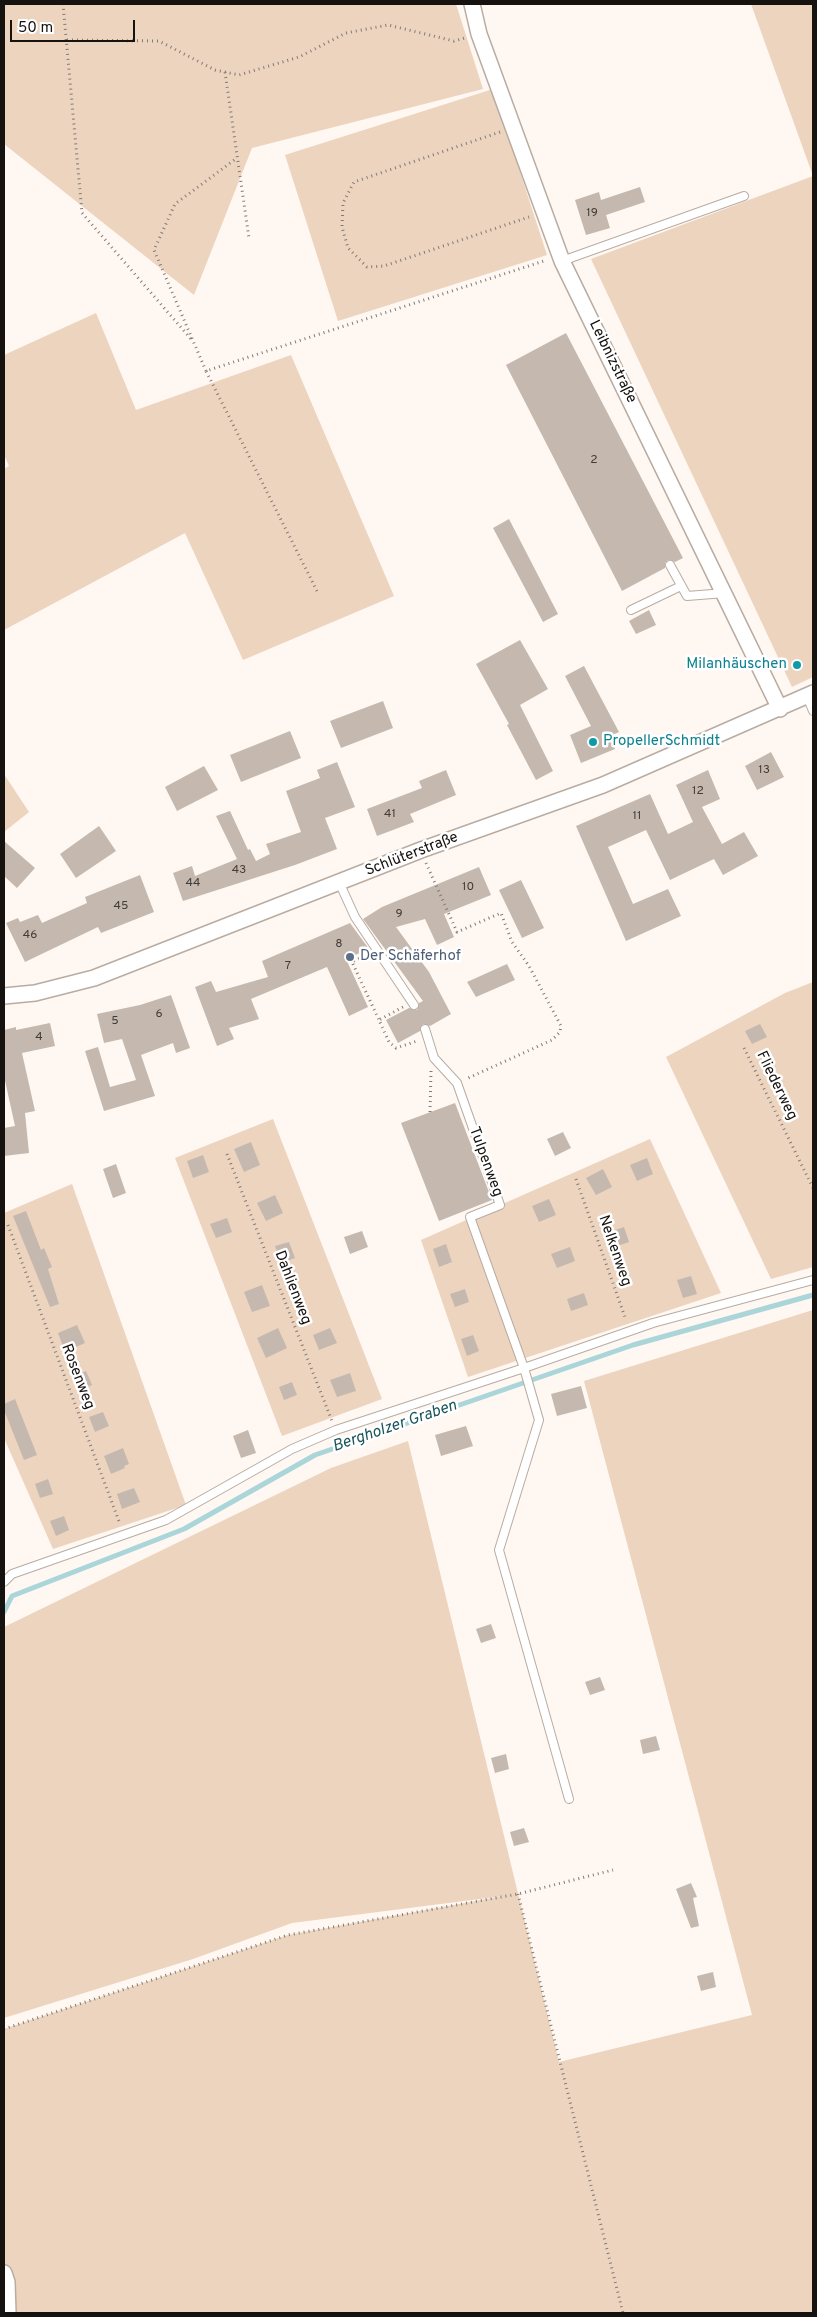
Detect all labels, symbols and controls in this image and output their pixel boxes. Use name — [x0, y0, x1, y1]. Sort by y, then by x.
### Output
scale bar — [12, 10, 138, 42]
text: 50 m — [18, 19, 53, 38]
house number: 19 — [586, 207, 598, 221]
street label: Leibnizstraße — [584, 318, 640, 406]
house number: 2 — [590, 454, 598, 468]
place label: Milanhäuschen — [686, 656, 787, 674]
marker: Milanhäuschen — [791, 659, 803, 671]
place label: PropellerSchmidt — [603, 733, 720, 751]
marker: PropellerSchmidt — [587, 736, 599, 748]
house number: 13 — [758, 764, 770, 778]
house number: 12 — [692, 785, 704, 799]
house number: 41 — [384, 808, 396, 822]
house number: 11 — [633, 810, 641, 824]
street label: Schlüterstraße — [363, 829, 461, 881]
house number: 43 — [232, 864, 246, 878]
house number: 44 — [186, 877, 200, 891]
house number: 10 — [462, 881, 474, 895]
house number: 45 — [114, 900, 128, 914]
house number: 9 — [395, 908, 403, 922]
house number: 46 — [23, 929, 37, 943]
house number: 8 — [335, 938, 343, 952]
place label: Der Schäferhof — [360, 948, 461, 966]
marker: Der Schäferhof — [344, 951, 356, 963]
house number: 7 — [285, 960, 291, 974]
house number: 6 — [155, 1008, 163, 1022]
house number: 5 — [111, 1015, 119, 1029]
house number: 4 — [35, 1031, 43, 1045]
street label: Fliederweg — [752, 1049, 800, 1123]
street label: Tulpenweg — [464, 1125, 506, 1199]
street label: Nelkenweg — [593, 1213, 635, 1289]
street label: Dahlienweg — [270, 1248, 314, 1328]
street label: Rosenweg — [56, 1342, 98, 1412]
water label: Bergholzer Graben — [330, 1397, 460, 1457]

